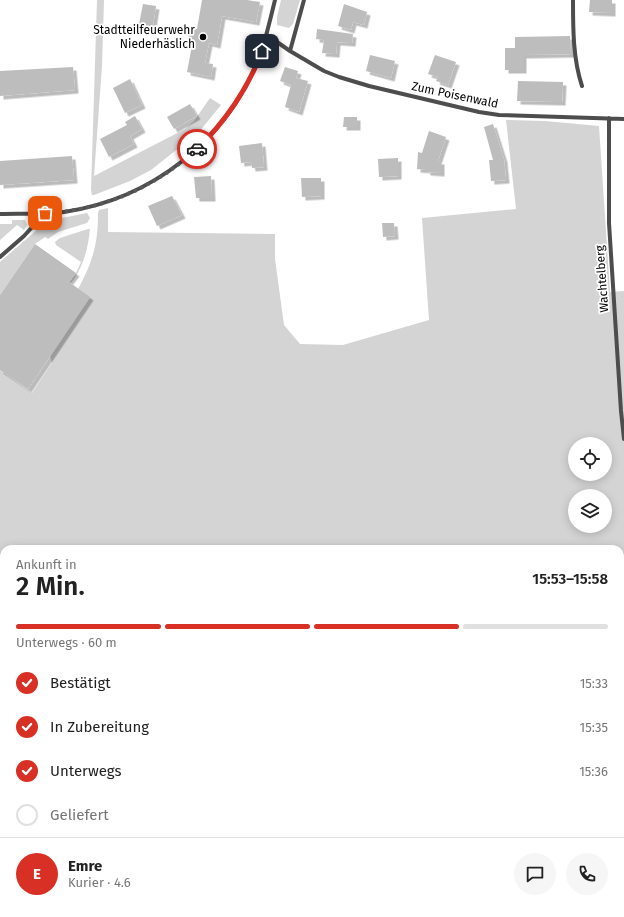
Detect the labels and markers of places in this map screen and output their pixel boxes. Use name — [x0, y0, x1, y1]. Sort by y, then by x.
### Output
place label: Stadtteilfeuerwehr Niederhäslich — [93, 23, 195, 51]
marker: Stadtteilfeuerwehr Niederhäslich — [198, 32, 208, 42]
pin — [245, 34, 279, 68]
pin — [28, 196, 62, 230]

